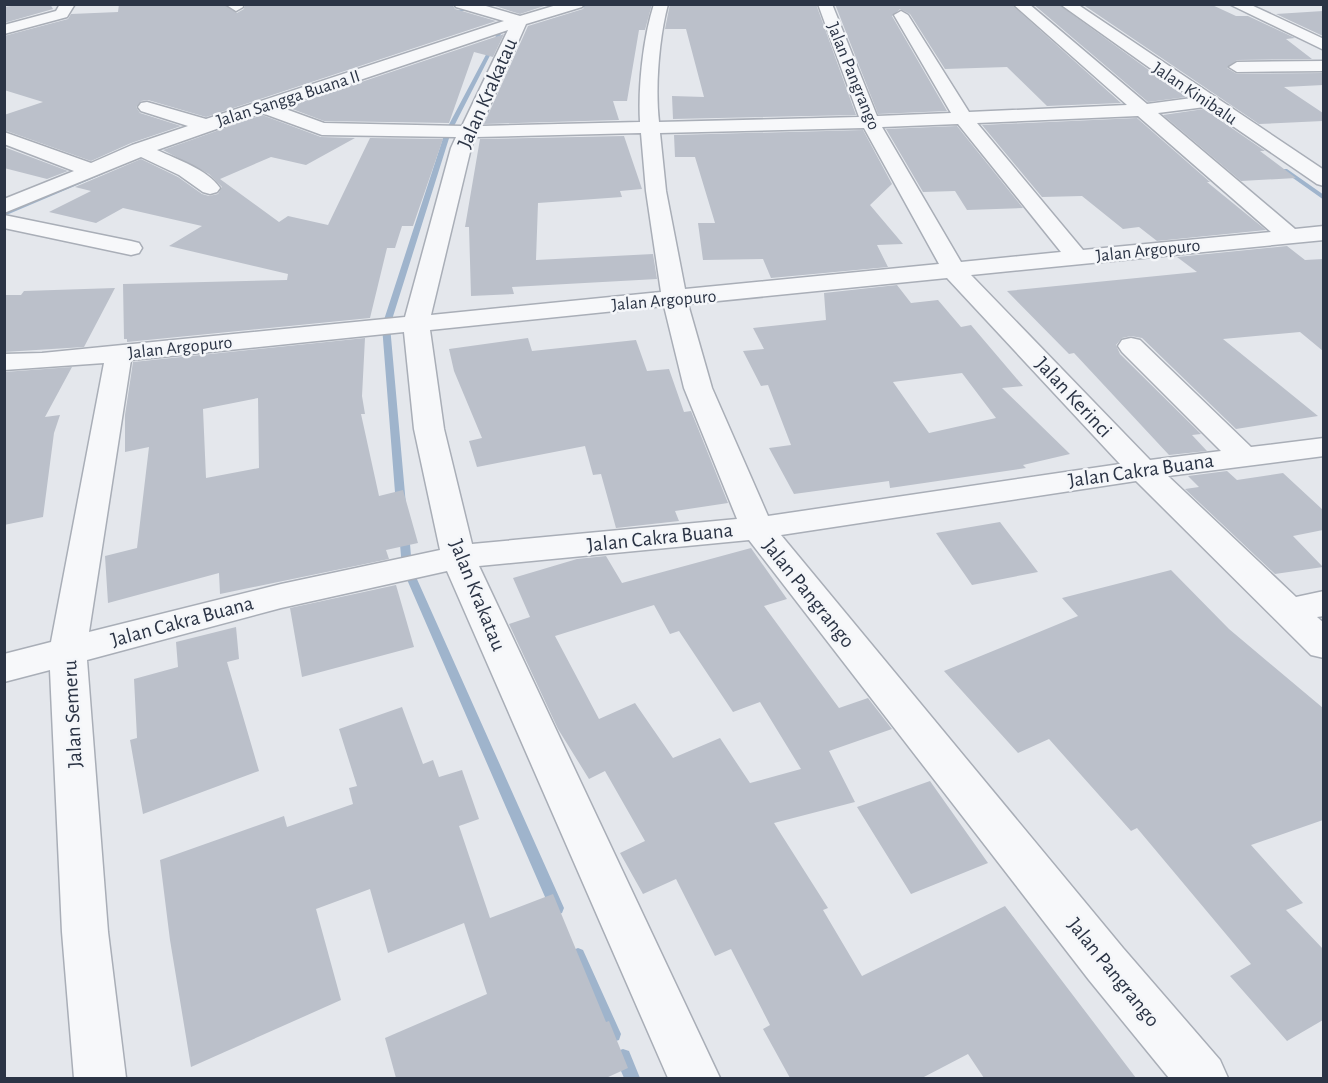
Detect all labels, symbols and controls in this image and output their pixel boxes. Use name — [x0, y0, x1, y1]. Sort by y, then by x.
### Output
street label: Jalan Pangrango — [823, 20, 883, 133]
street label: Jalan Krakatau — [454, 35, 521, 152]
street label: Jalan Kinibalu — [1149, 59, 1240, 129]
street label: Jalan Sangga Buana II — [214, 67, 362, 131]
street label: Jalan Argopuro — [1095, 237, 1201, 265]
street label: Jalan Argopuro — [611, 287, 717, 315]
street label: Jalan Argopuro — [127, 334, 233, 362]
street label: Jalan Kerinci — [1031, 353, 1116, 442]
street label: Jalan Cakra Buana — [1067, 450, 1215, 491]
street label: Jalan Cakra Buana — [586, 519, 734, 556]
street label: Jalan Pangrango — [759, 535, 859, 652]
street label: Jalan Krakatau — [446, 536, 510, 654]
street label: Jalan Cakra Buana — [109, 592, 256, 651]
street label: Jalan Semeru — [59, 659, 86, 768]
street label: Jalan Pangrango — [1064, 914, 1164, 1031]

